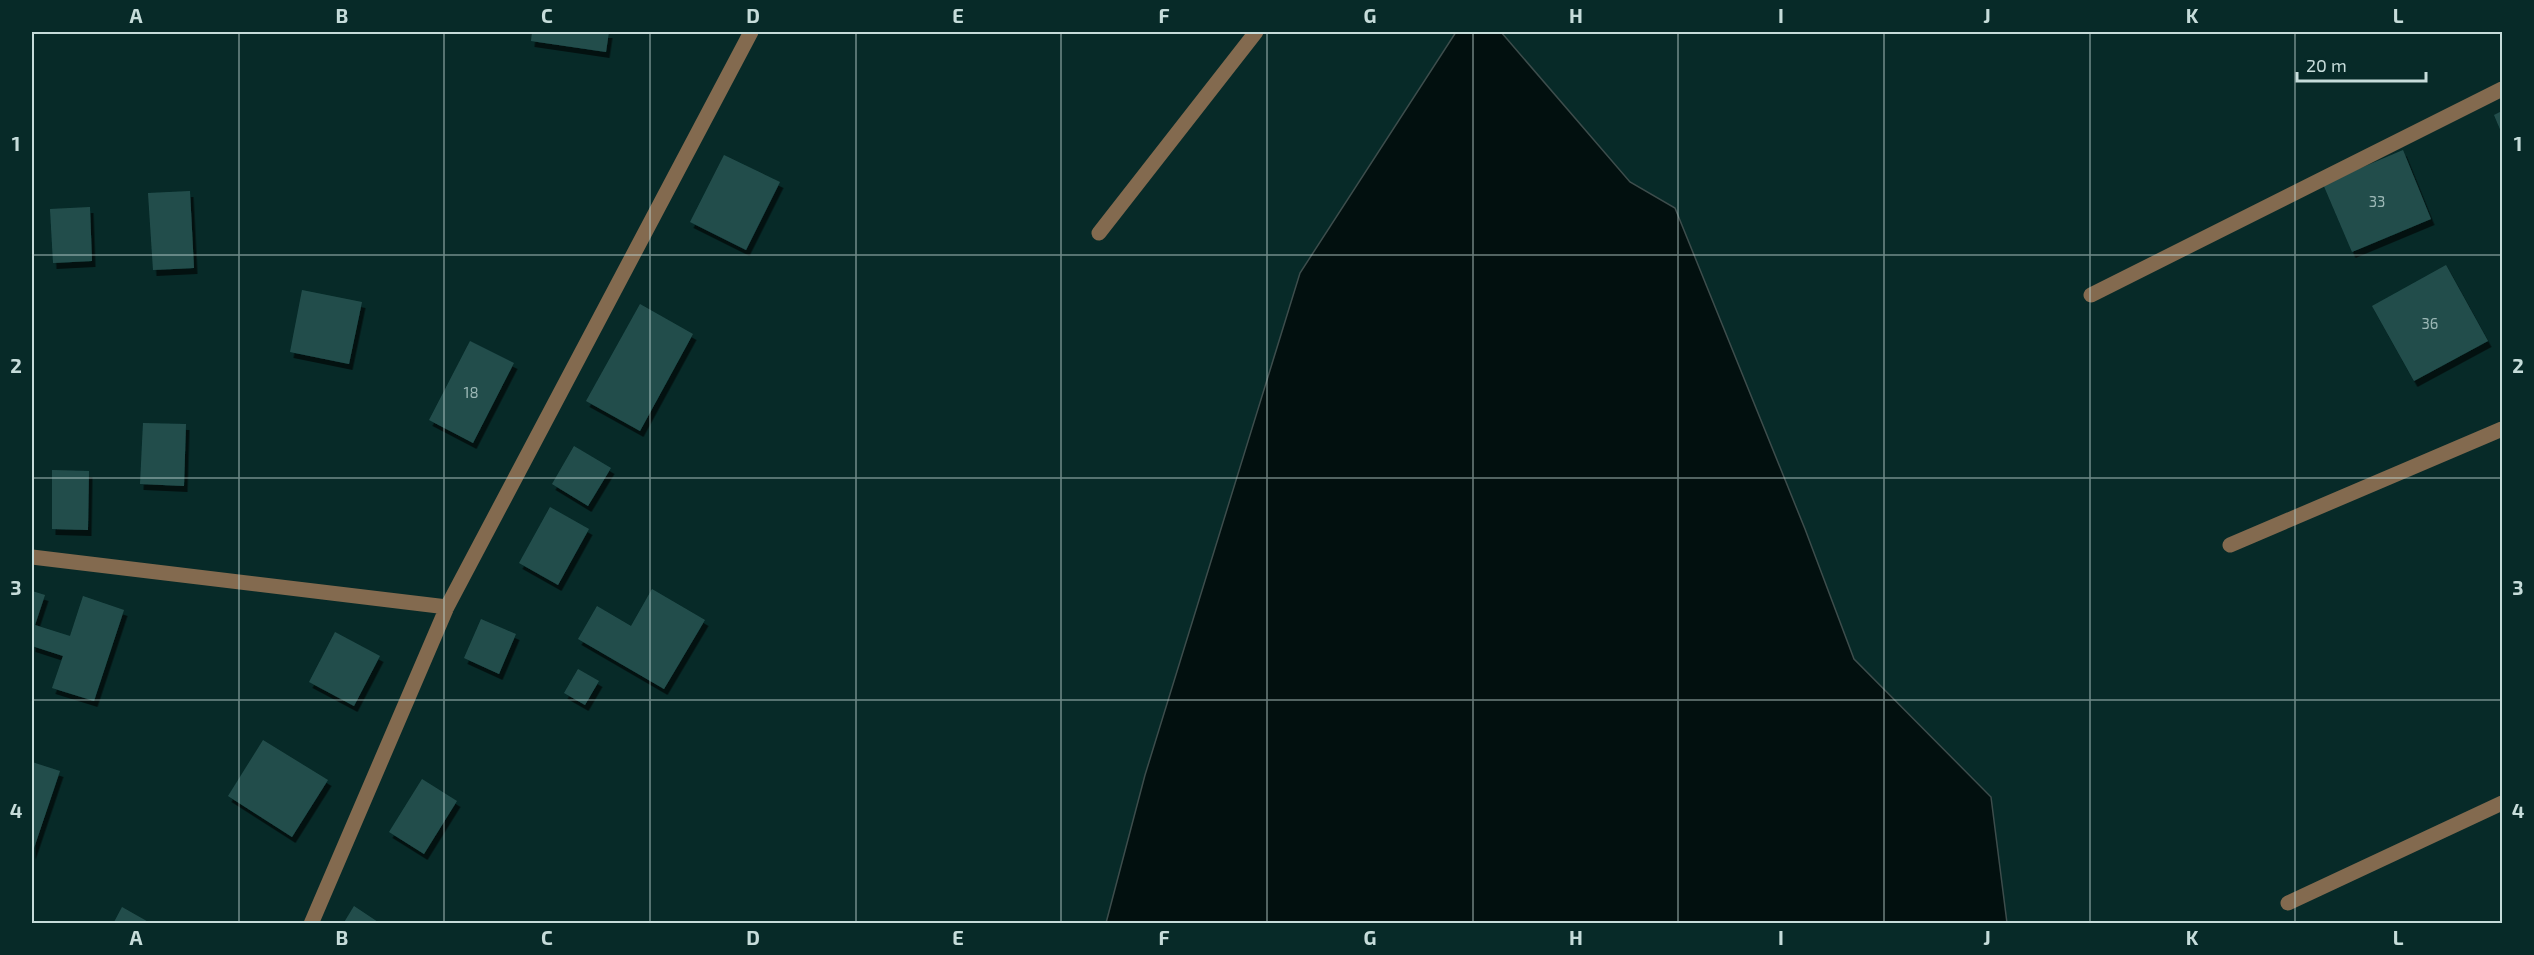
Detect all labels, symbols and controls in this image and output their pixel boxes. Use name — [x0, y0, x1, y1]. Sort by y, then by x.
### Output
text: A — [129, 3, 143, 27]
text: B — [336, 3, 348, 27]
text: C — [541, 3, 553, 27]
text: D — [746, 3, 760, 27]
text: E — [952, 3, 964, 27]
text: F — [1158, 3, 1170, 27]
text: G — [1364, 3, 1376, 27]
text: H — [1569, 3, 1583, 27]
text: I — [1778, 3, 1784, 27]
text: J — [1983, 3, 1991, 27]
text: K — [2186, 3, 2199, 27]
text: L — [2393, 3, 2404, 27]
scale bar — [2297, 45, 2426, 83]
text: 20 m — [2306, 54, 2347, 76]
text: 1 — [12, 131, 20, 155]
text: 1 — [2514, 131, 2522, 155]
house number: 33 — [2369, 192, 2385, 210]
house number: 36 — [2422, 314, 2438, 332]
text: 2 — [10, 353, 22, 377]
text: 2 — [2512, 353, 2524, 377]
house number: 18 — [463, 383, 479, 401]
text: 3 — [10, 575, 22, 599]
text: 3 — [2512, 575, 2524, 599]
text: 4 — [10, 798, 23, 822]
text: 4 — [2512, 798, 2525, 822]
text: A — [129, 925, 143, 949]
text: B — [336, 925, 348, 949]
text: C — [541, 925, 553, 949]
text: D — [746, 925, 760, 949]
text: E — [952, 925, 964, 949]
text: F — [1158, 925, 1170, 949]
text: G — [1364, 925, 1376, 949]
text: H — [1569, 925, 1583, 949]
text: I — [1778, 925, 1784, 949]
text: J — [1983, 925, 1991, 949]
text: K — [2186, 925, 2199, 949]
text: L — [2393, 925, 2404, 949]

